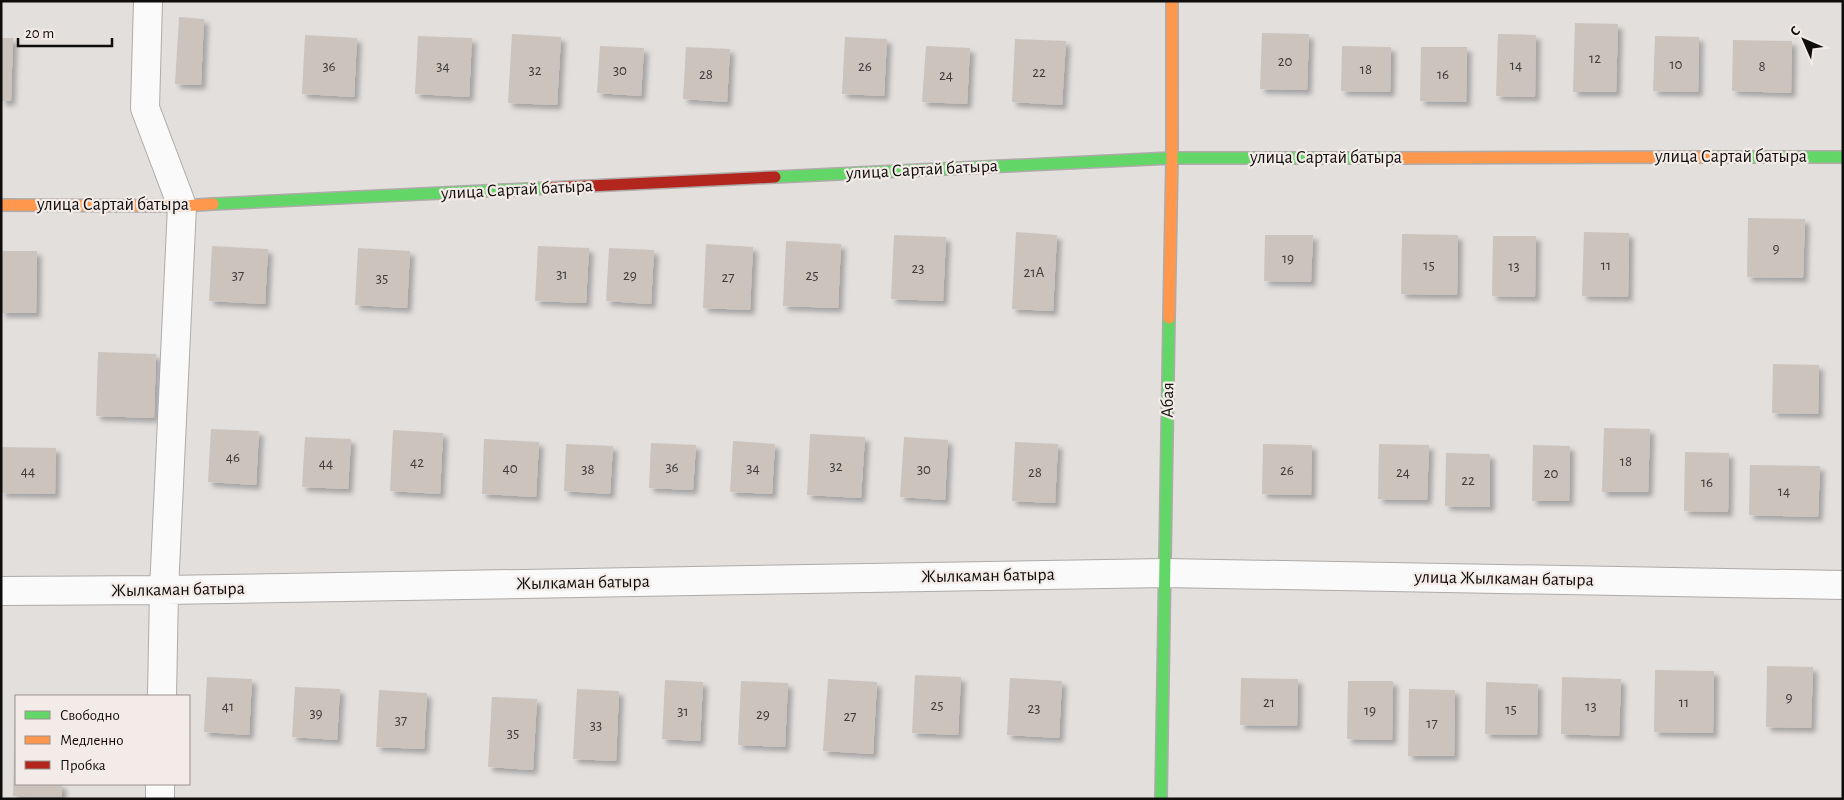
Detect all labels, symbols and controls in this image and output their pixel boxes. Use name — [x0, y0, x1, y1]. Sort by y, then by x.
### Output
scale bar — [18, 15, 111, 47]
north arrow — [1779, 15, 1829, 65]
text: С — [1788, 24, 1803, 39]
text: 20 m — [25, 26, 54, 41]
house number: 12 — [1589, 51, 1601, 66]
house number: 20 — [1278, 54, 1292, 69]
house number: 10 — [1669, 57, 1683, 72]
house number: 14 — [1510, 58, 1522, 73]
house number: 36 — [322, 59, 336, 74]
house number: 34 — [436, 59, 450, 74]
house number: 26 — [858, 59, 872, 74]
house number: 8 — [1758, 59, 1766, 74]
house number: 18 — [1360, 62, 1372, 77]
house number: 32 — [528, 63, 542, 78]
house number: 30 — [613, 63, 627, 78]
house number: 22 — [1032, 65, 1046, 80]
house number: 28 — [699, 67, 713, 82]
house number: 16 — [1437, 67, 1449, 82]
house number: 24 — [939, 68, 953, 83]
street label: улица Сартай батыра — [1654, 147, 1807, 166]
street label: улица Сартай батыра — [1249, 148, 1402, 167]
street label: улица Сартай батыра — [845, 156, 998, 183]
street label: улица Сартай батыра — [440, 176, 593, 203]
street label: улица Сартай батыра — [36, 195, 189, 214]
house number: 9 — [1772, 241, 1780, 256]
house number: 19 — [1282, 251, 1294, 266]
house number: 15 — [1423, 258, 1435, 273]
house number: 11 — [1601, 258, 1611, 273]
house number: 13 — [1508, 259, 1520, 274]
house number: 23 — [911, 261, 925, 276]
house number: 21А — [1024, 265, 1045, 280]
house number: 31 — [556, 267, 568, 282]
house number: 37 — [232, 268, 244, 283]
house number: 29 — [623, 268, 637, 283]
house number: 25 — [805, 268, 819, 283]
house number: 27 — [721, 270, 735, 285]
house number: 35 — [376, 271, 388, 286]
street label: Абая — [1158, 382, 1177, 418]
house number: 46 — [226, 450, 240, 465]
house number: 18 — [1620, 454, 1632, 469]
house number: 42 — [410, 455, 424, 470]
house number: 44 — [319, 456, 333, 471]
house number: 32 — [829, 459, 843, 474]
house number: 36 — [665, 460, 679, 475]
house number: 40 — [502, 461, 518, 476]
house number: 34 — [746, 461, 760, 476]
house number: 38 — [581, 462, 595, 477]
house number: 30 — [917, 462, 931, 477]
house number: 26 — [1280, 463, 1294, 478]
house number: 44 — [21, 464, 35, 479]
house number: 28 — [1028, 465, 1042, 480]
house number: 24 — [1396, 465, 1410, 480]
house number: 20 — [1544, 466, 1558, 481]
house number: 22 — [1461, 473, 1475, 488]
house number: 16 — [1701, 475, 1713, 490]
house number: 14 — [1778, 484, 1790, 499]
street label: Жылкаман батыра — [921, 565, 1055, 586]
street label: улица Жылкаман батыра — [1413, 567, 1594, 590]
street label: Жылкаман батыра — [516, 572, 650, 593]
street label: Жылкаман батыра — [111, 579, 245, 600]
house number: 9 — [1785, 690, 1793, 705]
legend — [15, 695, 190, 785]
house number: 21 — [1263, 695, 1275, 710]
house number: 11 — [1679, 695, 1689, 710]
house number: 25 — [930, 698, 944, 713]
house number: 41 — [222, 699, 234, 714]
house number: 13 — [1585, 699, 1597, 714]
house number: 23 — [1027, 701, 1041, 716]
house number: 15 — [1505, 702, 1517, 717]
house number: 19 — [1364, 703, 1376, 718]
house number: 31 — [677, 704, 689, 719]
house number: 39 — [309, 706, 323, 721]
house number: 29 — [756, 707, 770, 722]
text: Свободно — [60, 708, 120, 723]
house number: 27 — [843, 709, 857, 724]
house number: 37 — [395, 713, 407, 728]
house number: 17 — [1426, 716, 1438, 731]
house number: 33 — [590, 718, 602, 733]
house number: 35 — [507, 726, 519, 741]
text: Медленно — [60, 733, 124, 748]
text: Пробка — [60, 758, 106, 773]

